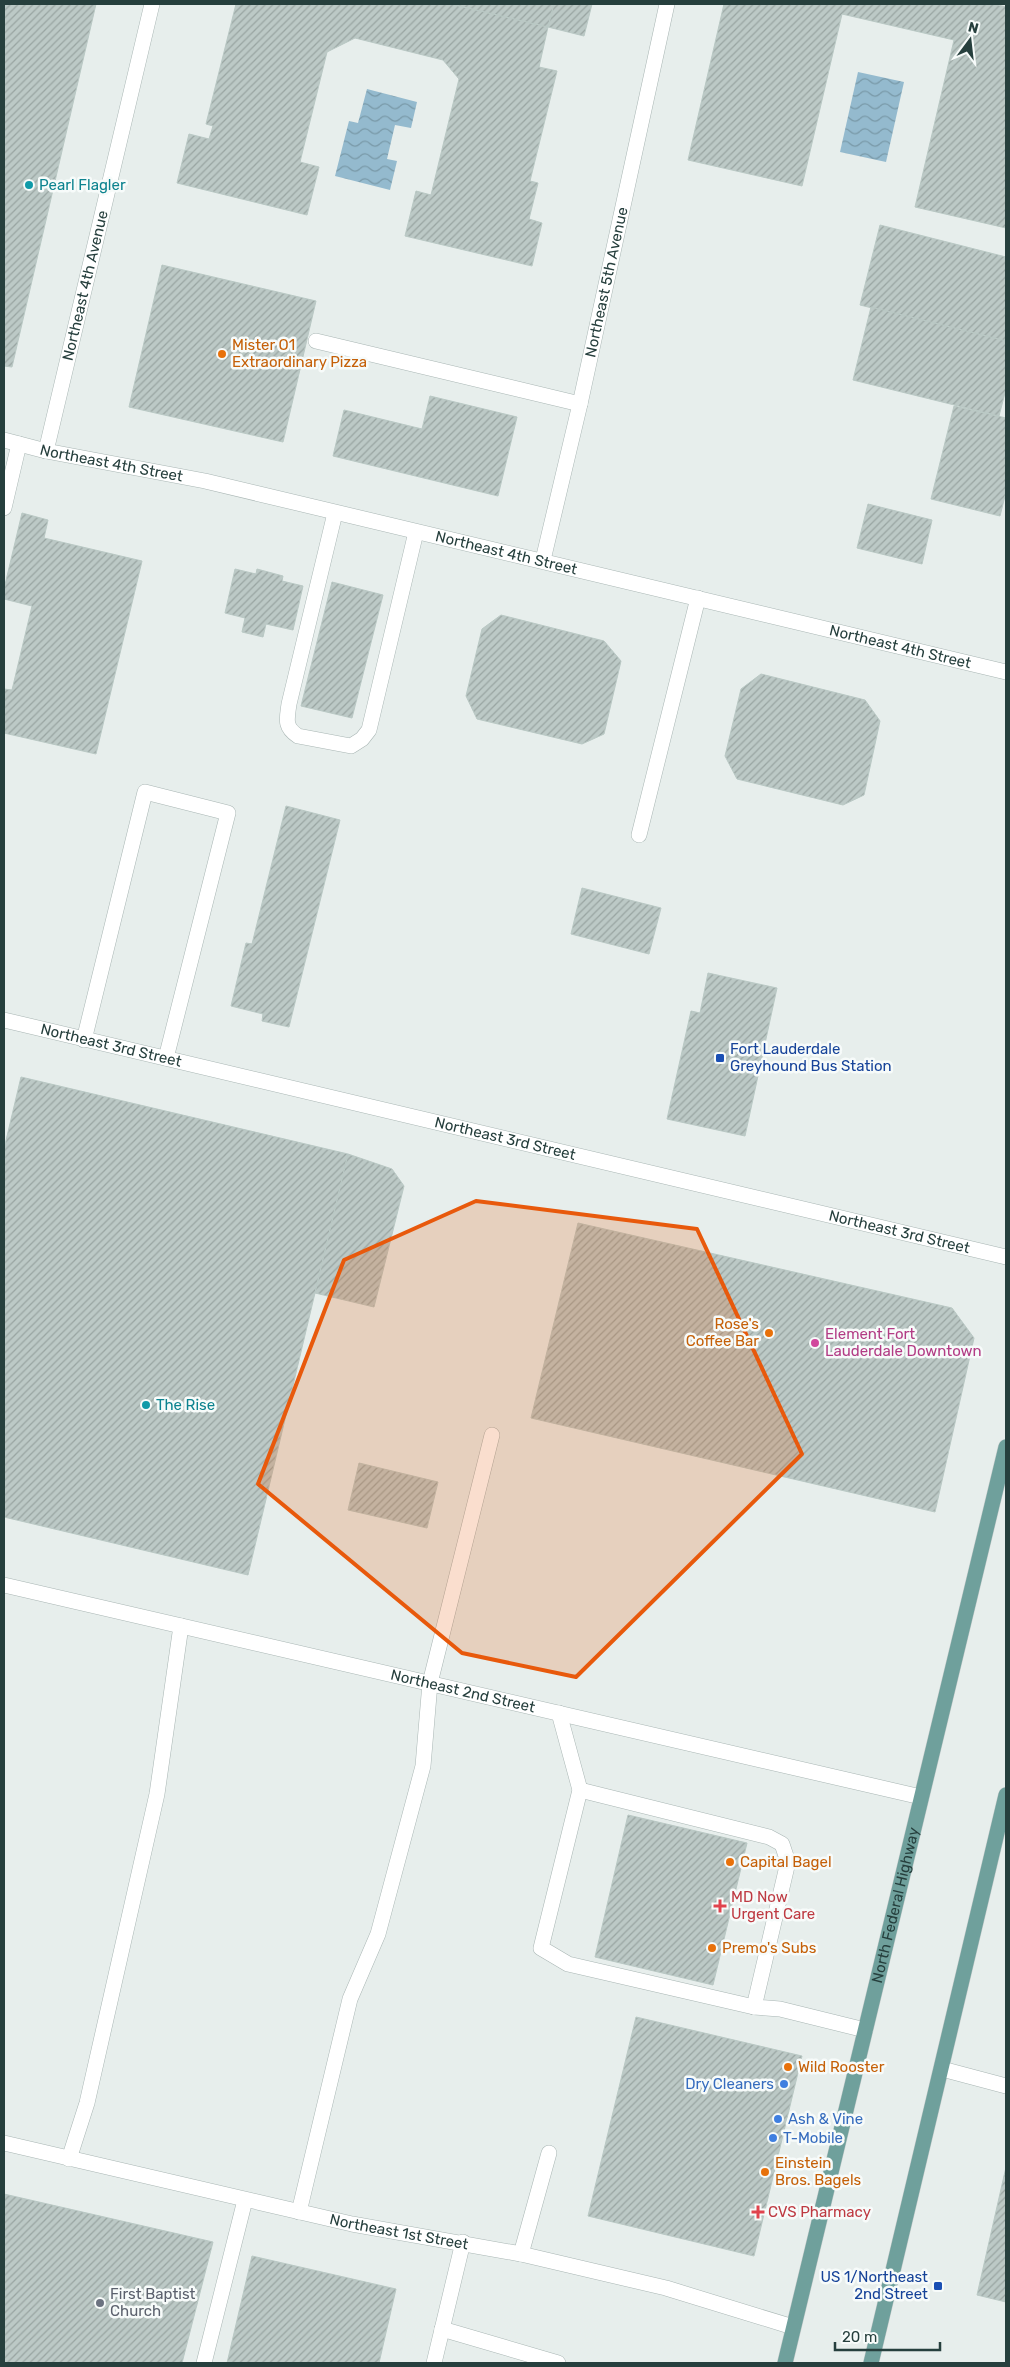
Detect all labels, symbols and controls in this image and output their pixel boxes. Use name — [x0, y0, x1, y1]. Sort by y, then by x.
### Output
north arrow — [945, 15, 995, 65]
text: N — [966, 18, 980, 37]
place label: Pearl Flagler — [39, 176, 126, 194]
marker: Pearl Flagler — [23, 179, 35, 191]
street label: Northeast 5th Avenue — [581, 205, 632, 359]
street label: Northeast 4th Avenue — [59, 209, 112, 363]
place label: Mister O1 Extraordinary Pizza — [232, 336, 367, 371]
marker: Mister O1 Extraordinary Pizza — [216, 348, 228, 360]
street label: Northeast 4th Street — [38, 441, 185, 486]
street label: Northeast 4th Street — [434, 527, 579, 578]
street label: Northeast 4th Street — [828, 621, 973, 672]
street label: Northeast 3rd Street — [39, 1020, 183, 1071]
place label: Fort Lauderdale Greyhound Bus Station — [730, 1040, 892, 1075]
marker: Fort Lauderdale Greyhound Bus Station — [714, 1052, 726, 1064]
street label: Northeast 3rd Street — [433, 1113, 578, 1164]
street label: Northeast 3rd Street — [827, 1206, 972, 1257]
place label: Rose's Coffee Bar — [686, 1315, 759, 1350]
place label: Element Fort Lauderdale Downtown — [825, 1325, 982, 1360]
marker: Rose's Coffee Bar — [763, 1327, 775, 1339]
marker: Element Fort Lauderdale Downtown — [809, 1337, 821, 1349]
place label: The Rise — [156, 1396, 215, 1414]
marker: The Rise — [140, 1399, 152, 1411]
street label: Northeast 2nd Street — [389, 1666, 537, 1717]
street label: North Federal Highway — [868, 1825, 923, 1985]
place label: Capital Bagel — [740, 1853, 832, 1871]
marker: Capital Bagel — [724, 1856, 736, 1868]
place label: MD Now Urgent Care — [731, 1888, 815, 1923]
marker: MD Now Urgent Care — [713, 1899, 727, 1913]
place label: Premo's Subs — [722, 1939, 817, 1957]
marker: Premo's Subs — [706, 1942, 718, 1954]
place label: Wild Rooster — [798, 2058, 885, 2076]
marker: Wild Rooster — [782, 2061, 794, 2073]
place label: Dry Cleaners — [685, 2075, 774, 2093]
marker: Dry Cleaners — [778, 2078, 790, 2090]
place label: Ash & Vine — [788, 2110, 863, 2128]
marker: Ash & Vine — [772, 2113, 784, 2125]
place label: T-Mobile — [783, 2129, 843, 2147]
marker: T-Mobile — [767, 2132, 779, 2144]
place label: Einstein Bros. Bagels — [775, 2154, 862, 2189]
marker: Einstein Bros. Bagels — [759, 2166, 771, 2178]
place label: CVS Pharmacy — [768, 2203, 871, 2221]
marker: CVS Pharmacy — [752, 2206, 764, 2218]
street label: Northeast 1st Street — [328, 2210, 470, 2254]
place label: US 1/Northeast 2nd Street — [820, 2268, 928, 2303]
marker: US 1/Northeast 2nd Street — [932, 2280, 944, 2292]
place label: First Baptist Church — [110, 2285, 196, 2320]
marker: First Baptist Church — [94, 2297, 106, 2309]
scale bar — [835, 2320, 940, 2352]
text: 20 m — [842, 2328, 877, 2346]

